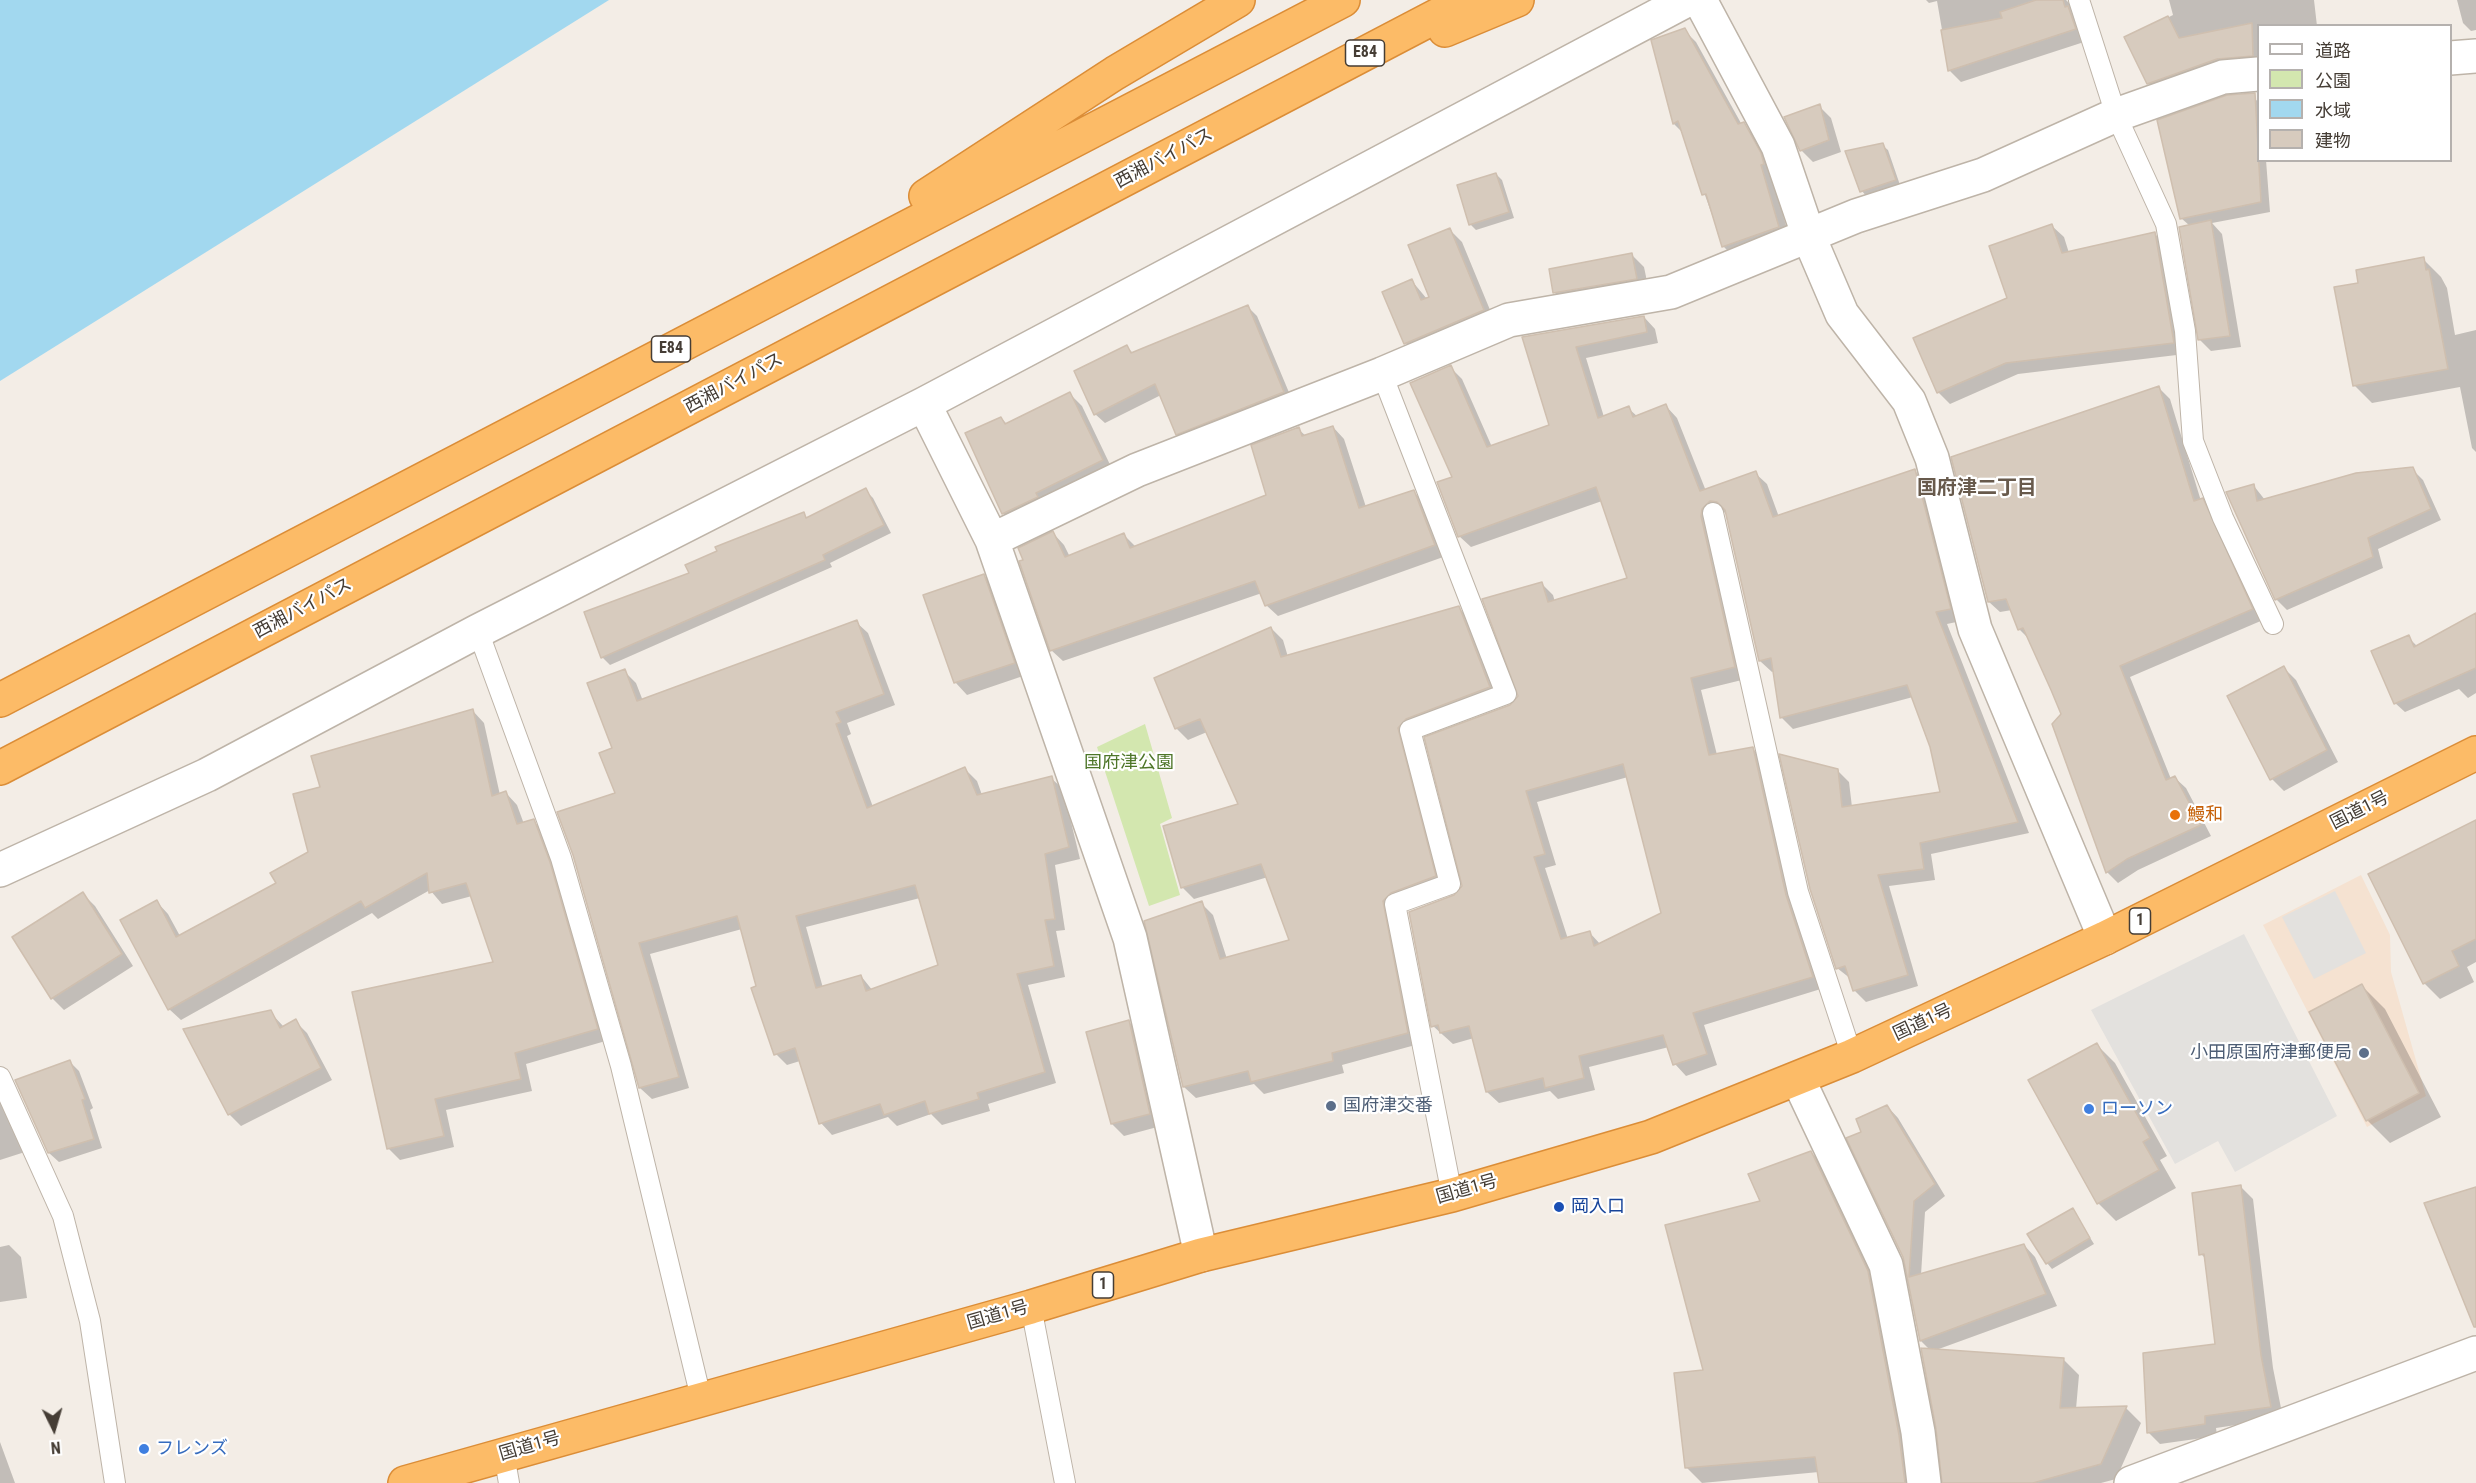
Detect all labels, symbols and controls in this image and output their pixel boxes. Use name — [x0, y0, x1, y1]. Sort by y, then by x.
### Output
legend — [2257, 24, 2452, 162]
road number: E84 — [1346, 40, 1384, 66]
text: 道路 — [2315, 40, 2351, 61]
text: 公園 — [2315, 70, 2351, 91]
text: 水域 — [2315, 100, 2351, 121]
street label: 西湘バイパス — [1111, 124, 1217, 194]
text: 建物 — [2315, 130, 2351, 151]
road number: E84 — [652, 336, 690, 362]
street label: 西湘バイパス — [681, 349, 787, 419]
district label: 国府津二丁目 — [1917, 477, 2037, 501]
street label: 西湘バイパス — [250, 574, 356, 644]
park label: 国府津公園 — [1084, 752, 1174, 774]
street label: 国道1号 — [2327, 787, 2393, 835]
place label: 鰻和 — [2187, 804, 2223, 826]
marker: 鰻和 — [2168, 808, 2182, 822]
road number: 1 — [2130, 908, 2150, 934]
street label: 国道1号 — [1890, 1000, 1956, 1046]
place label: 小田原国府津郵便局 — [2190, 1042, 2352, 1064]
marker: 小田原国府津郵便局 — [2357, 1046, 2371, 1060]
place label: 国府津交番 — [1343, 1095, 1433, 1117]
place label: ローソン — [2101, 1098, 2173, 1120]
marker: 国府津交番 — [1324, 1099, 1338, 1113]
marker: ローソン — [2082, 1102, 2096, 1116]
street label: 国道1号 — [1434, 1171, 1500, 1209]
place label: 岡入口 — [1571, 1196, 1625, 1218]
marker: 岡入口 — [1552, 1200, 1566, 1214]
road number: 1 — [1092, 1272, 1114, 1298]
street label: 国道1号 — [965, 1297, 1031, 1335]
north arrow — [24, 1399, 84, 1459]
street label: 国道1号 — [497, 1428, 563, 1466]
text: N — [50, 1438, 61, 1457]
place label: フレンズ — [156, 1438, 228, 1460]
marker: フレンズ — [137, 1442, 151, 1456]

